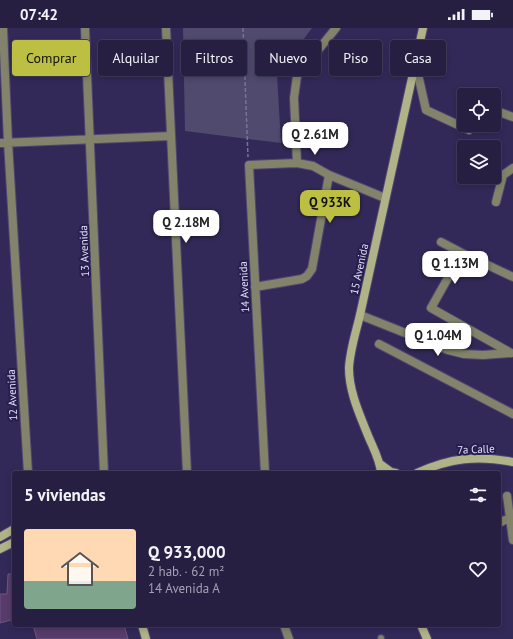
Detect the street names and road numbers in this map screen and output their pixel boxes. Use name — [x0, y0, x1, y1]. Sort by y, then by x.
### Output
street label: 13 Avenida — [76, 225, 92, 277]
street label: 15 Avenida — [347, 242, 371, 296]
street label: 14 Avenida — [236, 261, 252, 313]
street label: 12 Avenida — [4, 369, 20, 421]
street label: 7a Calle — [457, 441, 495, 457]

